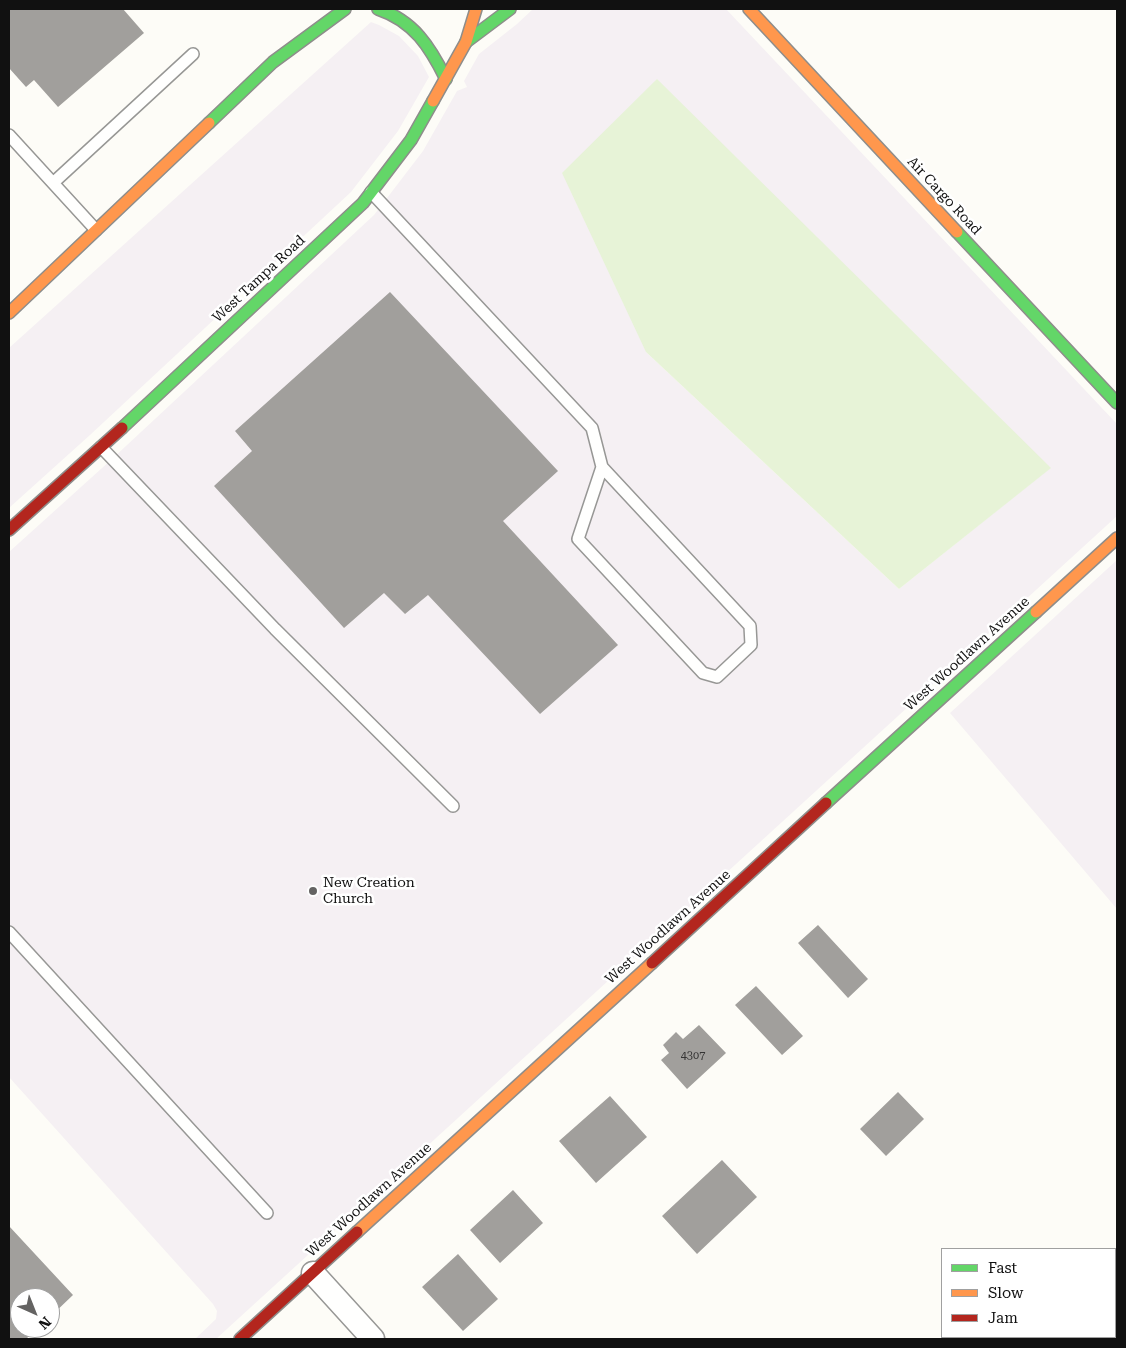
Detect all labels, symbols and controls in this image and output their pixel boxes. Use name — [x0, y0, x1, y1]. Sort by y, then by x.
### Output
street label: Air Cargo Road — [903, 153, 985, 239]
street label: West Tampa Road — [209, 232, 309, 326]
street label: West Woodlawn Avenue — [901, 593, 1033, 715]
street label: West Woodlawn Avenue — [602, 866, 734, 988]
place label: New Creation Church — [323, 875, 415, 908]
marker: New Creation Church — [307, 885, 319, 897]
house number: 4307 — [681, 1049, 705, 1063]
street label: West Woodlawn Avenue — [303, 1139, 435, 1261]
legend — [941, 1248, 1116, 1338]
text: Fast — [988, 1259, 1017, 1277]
text: Slow — [988, 1284, 1023, 1302]
north arrow — [10, 1288, 60, 1338]
text: Jam — [988, 1309, 1018, 1327]
text: N — [35, 1314, 54, 1333]

